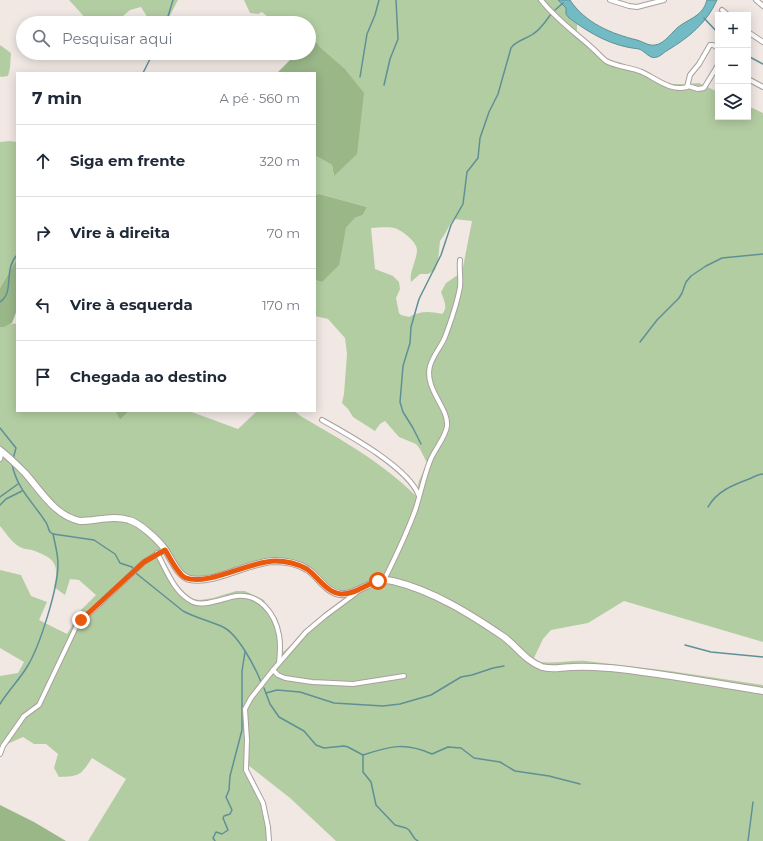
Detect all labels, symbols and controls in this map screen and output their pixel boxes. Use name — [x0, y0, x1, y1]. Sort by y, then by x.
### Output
map controls — [715, 12, 751, 120]
button: + — [715, 12, 751, 48]
search box — [16, 16, 316, 60]
icon: search — [30, 27, 52, 49]
text: Pesquisar aqui — [62, 29, 173, 48]
button: − — [715, 48, 751, 84]
button: layers — [715, 84, 751, 120]
text: 7 min — [32, 88, 82, 108]
text: A pé · 560 m — [219, 90, 300, 106]
icon: ahead — [32, 150, 54, 172]
text: Siga em frente — [70, 151, 185, 170]
text: 320 m — [260, 153, 300, 169]
icon: right — [32, 222, 54, 244]
text: Vire à direita — [70, 223, 170, 242]
text: 70 m — [267, 225, 300, 241]
icon: left — [32, 294, 54, 316]
text: Vire à esquerda — [70, 295, 193, 314]
text: 170 m — [262, 297, 300, 313]
icon: arrive — [32, 366, 54, 388]
text: Chegada ao destino — [70, 367, 227, 386]
route start — [369, 572, 387, 590]
route end — [72, 611, 90, 629]

